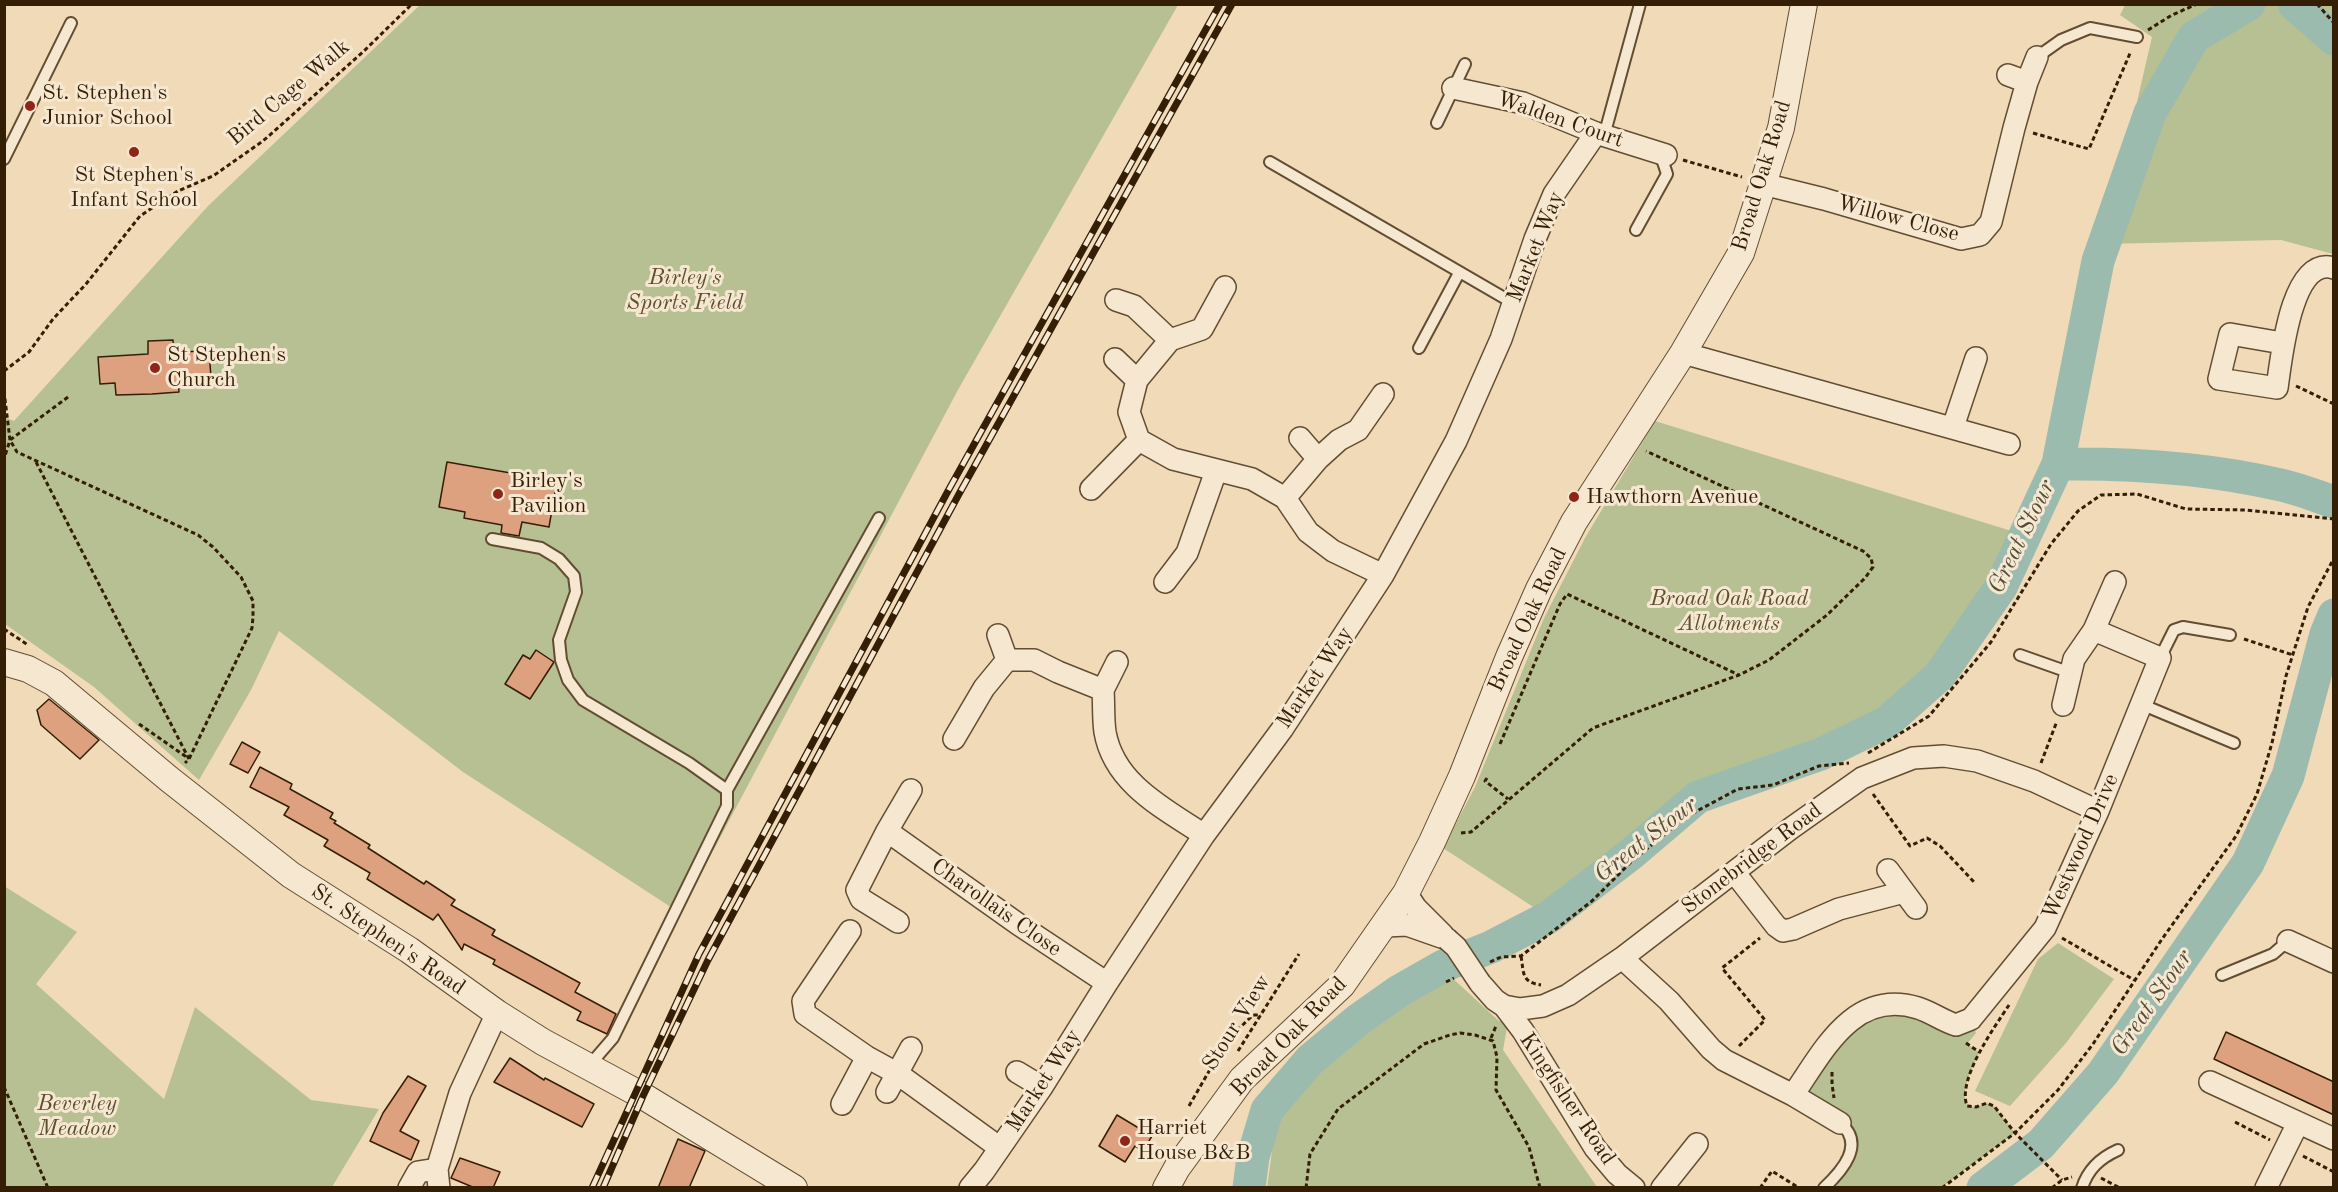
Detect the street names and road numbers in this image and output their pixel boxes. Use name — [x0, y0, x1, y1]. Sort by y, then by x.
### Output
street label: Bird Cage Walk — [222, 34, 356, 152]
street label: Walden Court — [1493, 86, 1627, 154]
street label: Broad Oak Road — [1726, 97, 1798, 255]
street label: Market Way — [1502, 188, 1570, 306]
street label: Willow Close — [1834, 190, 1962, 248]
street label: Broad Oak Road — [1483, 543, 1573, 697]
street label: Market Way — [1271, 622, 1359, 734]
street label: Westwood Drive — [2037, 770, 2125, 924]
street label: Stonebridge Road — [1677, 798, 1827, 920]
street label: Charollais Close — [926, 853, 1066, 963]
street label: St. Stephen's Road — [306, 879, 470, 1001]
street label: Stour View — [1197, 970, 1277, 1076]
street label: Broad Oak Road — [1225, 972, 1353, 1102]
street label: Market Way — [1001, 1024, 1087, 1138]
street label: Kingfisher Road — [1513, 1028, 1621, 1170]

